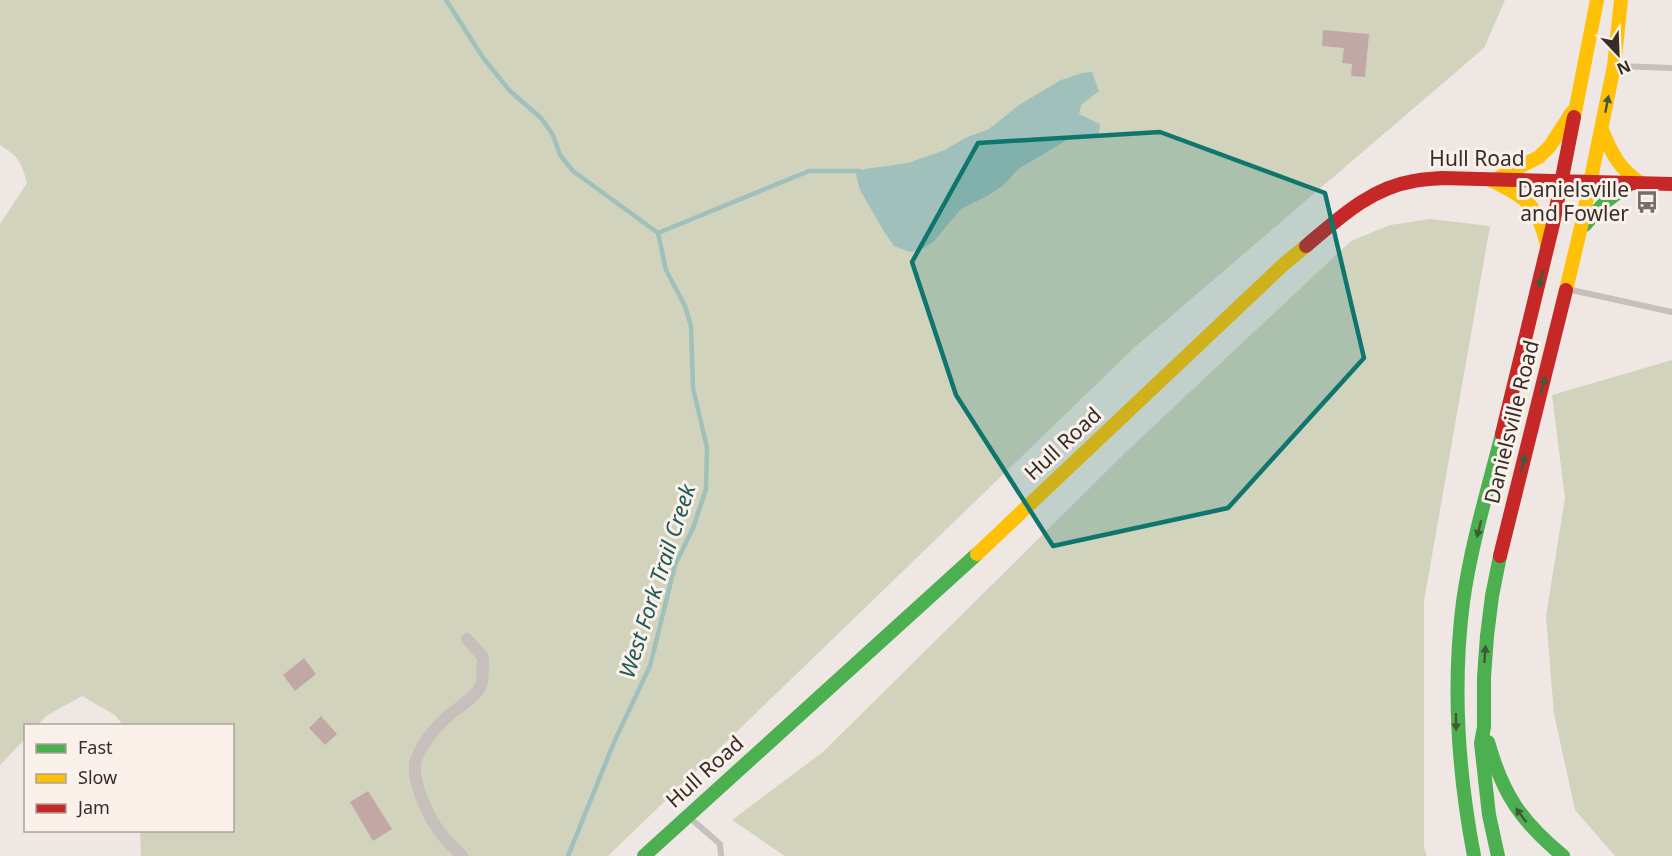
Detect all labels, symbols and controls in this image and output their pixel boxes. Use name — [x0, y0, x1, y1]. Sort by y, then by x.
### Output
north arrow — [1588, 24, 1648, 84]
text: N — [1614, 55, 1634, 80]
one-way arrow — [1603, 95, 1612, 114]
street label: Hull Road — [1429, 144, 1525, 172]
place label: Danielsville and Fowler — [1517, 175, 1629, 227]
bus stop icon: Danielsville and Fowler — [1634, 189, 1660, 215]
one-way arrow — [1535, 270, 1545, 288]
street label: Danielsville Road — [1477, 337, 1545, 506]
one-way arrow — [1539, 376, 1548, 394]
street label: Hull Road — [1018, 401, 1107, 486]
one-way arrow — [1519, 454, 1529, 473]
water label: West Fork Trail Creek — [611, 479, 702, 681]
one-way arrow — [1473, 520, 1483, 538]
one-way arrow — [1480, 645, 1490, 664]
one-way arrow — [1451, 713, 1461, 732]
legend — [24, 724, 234, 832]
street label: Hull Road — [660, 729, 749, 814]
text: Fast — [78, 735, 113, 759]
text: Slow — [78, 765, 117, 789]
text: Jam — [76, 795, 110, 819]
one-way arrow — [1515, 808, 1527, 824]

